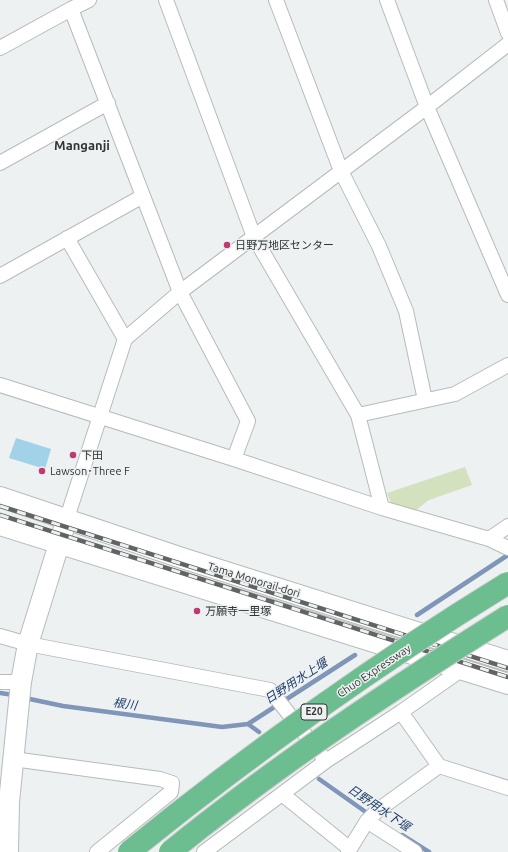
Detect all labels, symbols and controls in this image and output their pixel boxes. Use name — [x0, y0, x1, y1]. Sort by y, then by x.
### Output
district label: Manganji — [54, 138, 110, 154]
place label: 日野万地区センター — [235, 238, 334, 252]
marker: 日野万地区センター — [222, 240, 232, 250]
place label: 下田 — [81, 448, 103, 462]
marker: 下田 — [68, 450, 78, 460]
place label: Lawson･Three F — [50, 464, 130, 478]
marker: Lawson･Three F — [37, 466, 47, 476]
street label: Tama Monorail-dori — [206, 560, 302, 600]
place label: 万願寺一里塚 — [205, 604, 271, 618]
marker: 万願寺一里塚 — [192, 606, 202, 616]
street label: Chuo Expressway — [335, 642, 413, 700]
water label: 日野用水上堰 — [262, 655, 330, 707]
water label: 根川 — [112, 695, 138, 713]
road number: E20 — [301, 704, 327, 720]
water label: 日野用水下堰 — [345, 782, 413, 834]

